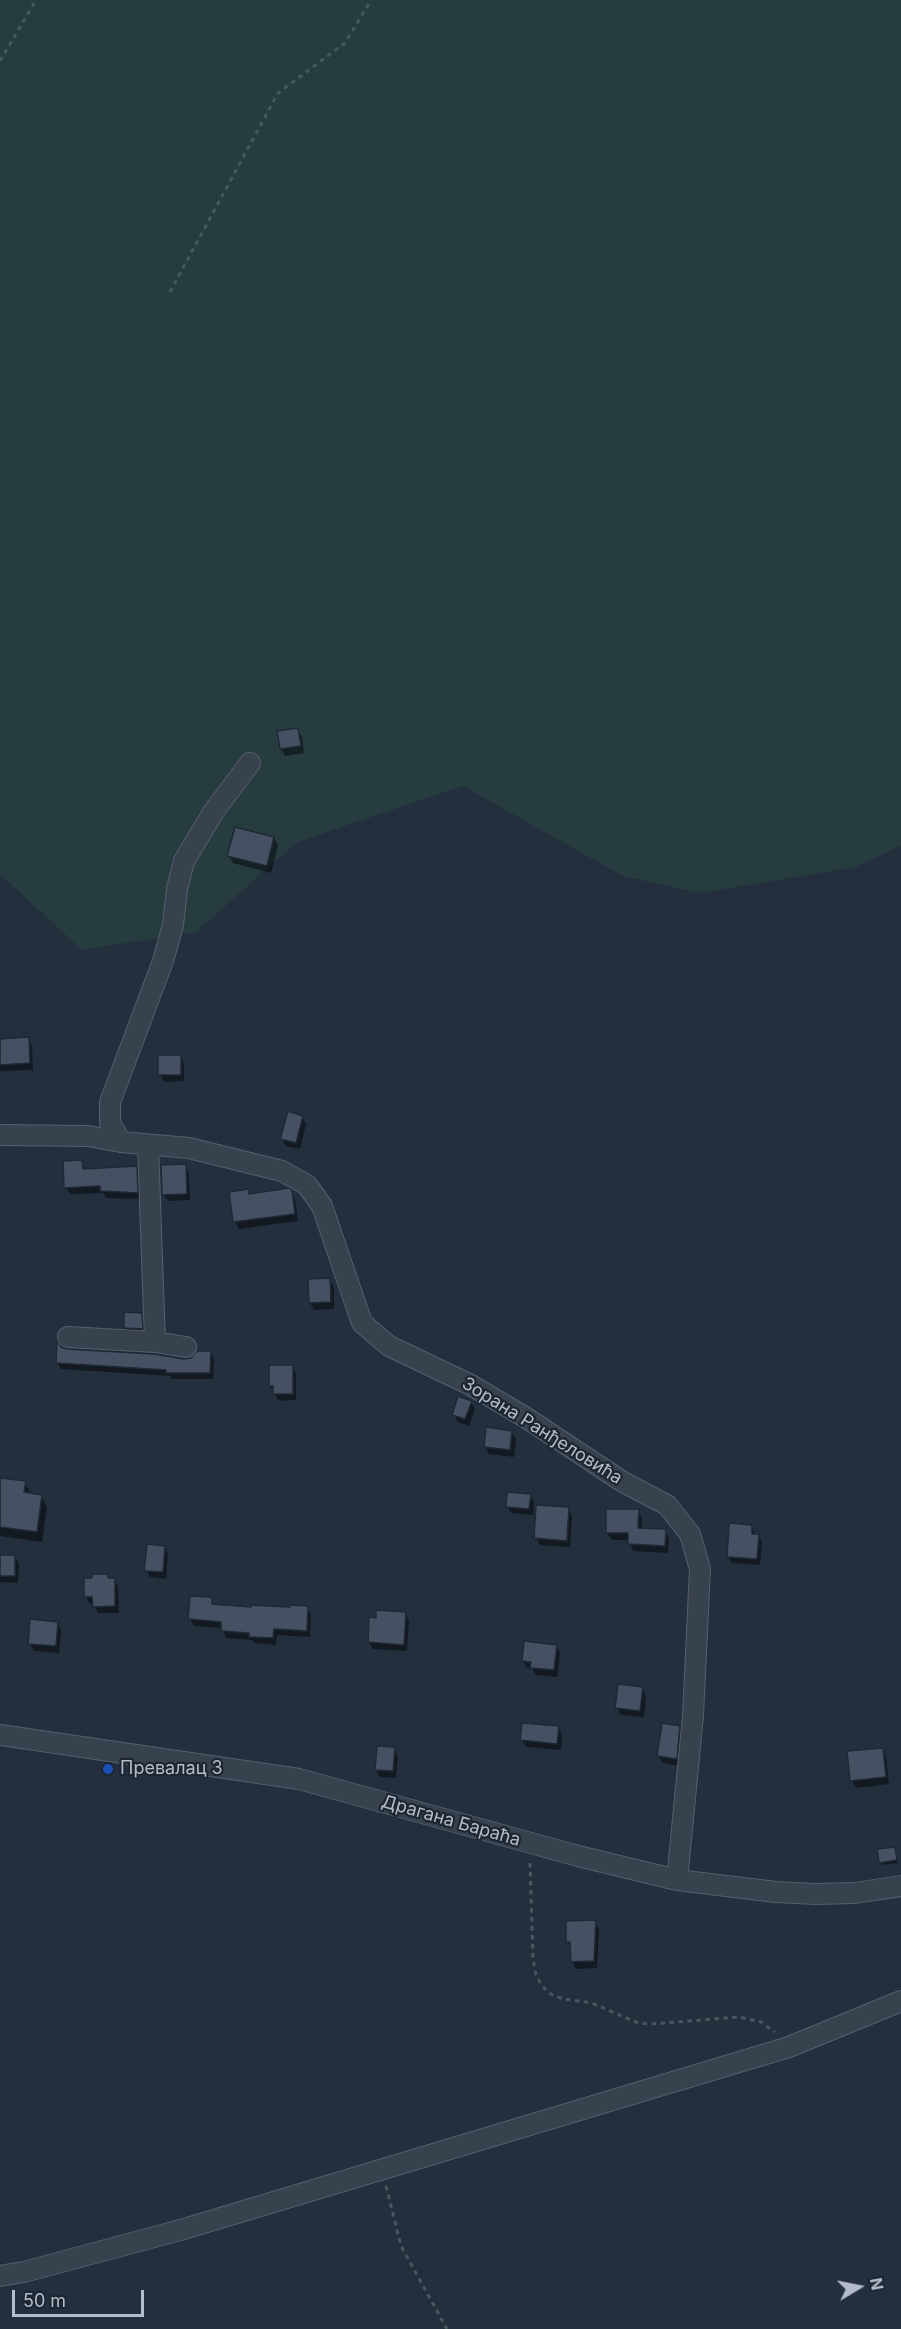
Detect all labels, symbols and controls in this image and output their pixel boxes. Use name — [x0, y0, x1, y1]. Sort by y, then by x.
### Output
street label: Зорана Ранђеловића — [458, 1373, 626, 1489]
place label: Превалац 3 — [120, 1758, 223, 1780]
marker: Превалац 3 — [101, 1762, 115, 1776]
street label: Драгана Бараћа — [379, 1791, 523, 1851]
north arrow — [829, 2257, 889, 2317]
text: N — [866, 2276, 888, 2292]
scale bar — [15, 2278, 147, 2316]
text: 50 m — [23, 2290, 66, 2311]

